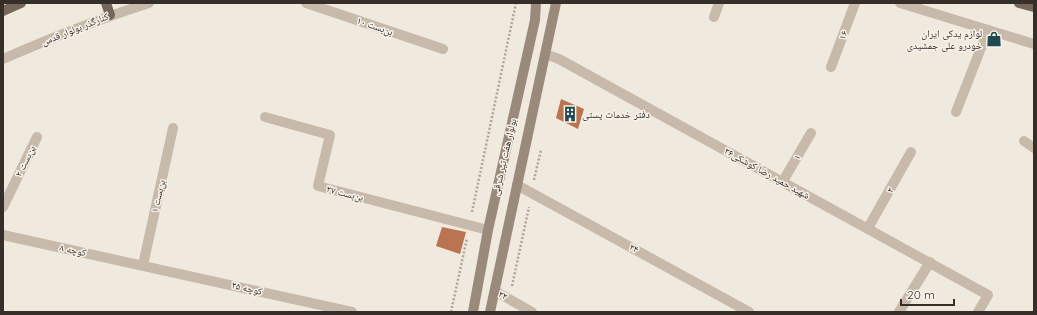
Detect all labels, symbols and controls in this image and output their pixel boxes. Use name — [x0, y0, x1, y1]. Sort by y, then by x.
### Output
street label: کنارگذر بولوار قدس — [40, 10, 110, 48]
street label: بن‌بست ۱۰ — [355, 14, 395, 38]
place label: لوازم یدکی ایران خودرو علی جمشیدی — [907, 27, 983, 52]
street label: ۱۶ — [835, 28, 851, 42]
shop icon: لوازم یدکی ایران خودرو علی جمشیدی — [985, 30, 1003, 48]
building icon: دفتر خدمات پستی — [561, 105, 579, 123]
place label: دفتر خدمات پستی — [582, 108, 650, 121]
street label: بولوار هفت تیر شرقی — [489, 117, 519, 197]
street label: بن‌بست ۲ — [12, 143, 38, 179]
street label: شهید حمید رضا کوشکی۲۶ — [722, 144, 812, 202]
street label: ۱ — [790, 152, 804, 162]
street label: بن‌بست ۱ — [148, 178, 168, 214]
street label: بن‌بست ۲۷ — [325, 182, 365, 204]
street label: ۲ — [883, 184, 897, 195]
street label: ۲۴ — [627, 240, 642, 256]
street label: کوچه ۸ — [58, 241, 88, 259]
street label: کوچه ۲۵ — [230, 278, 264, 298]
scale bar — [901, 281, 954, 307]
street label: ۲۲ — [496, 287, 511, 303]
text: 20 m — [907, 287, 935, 302]

